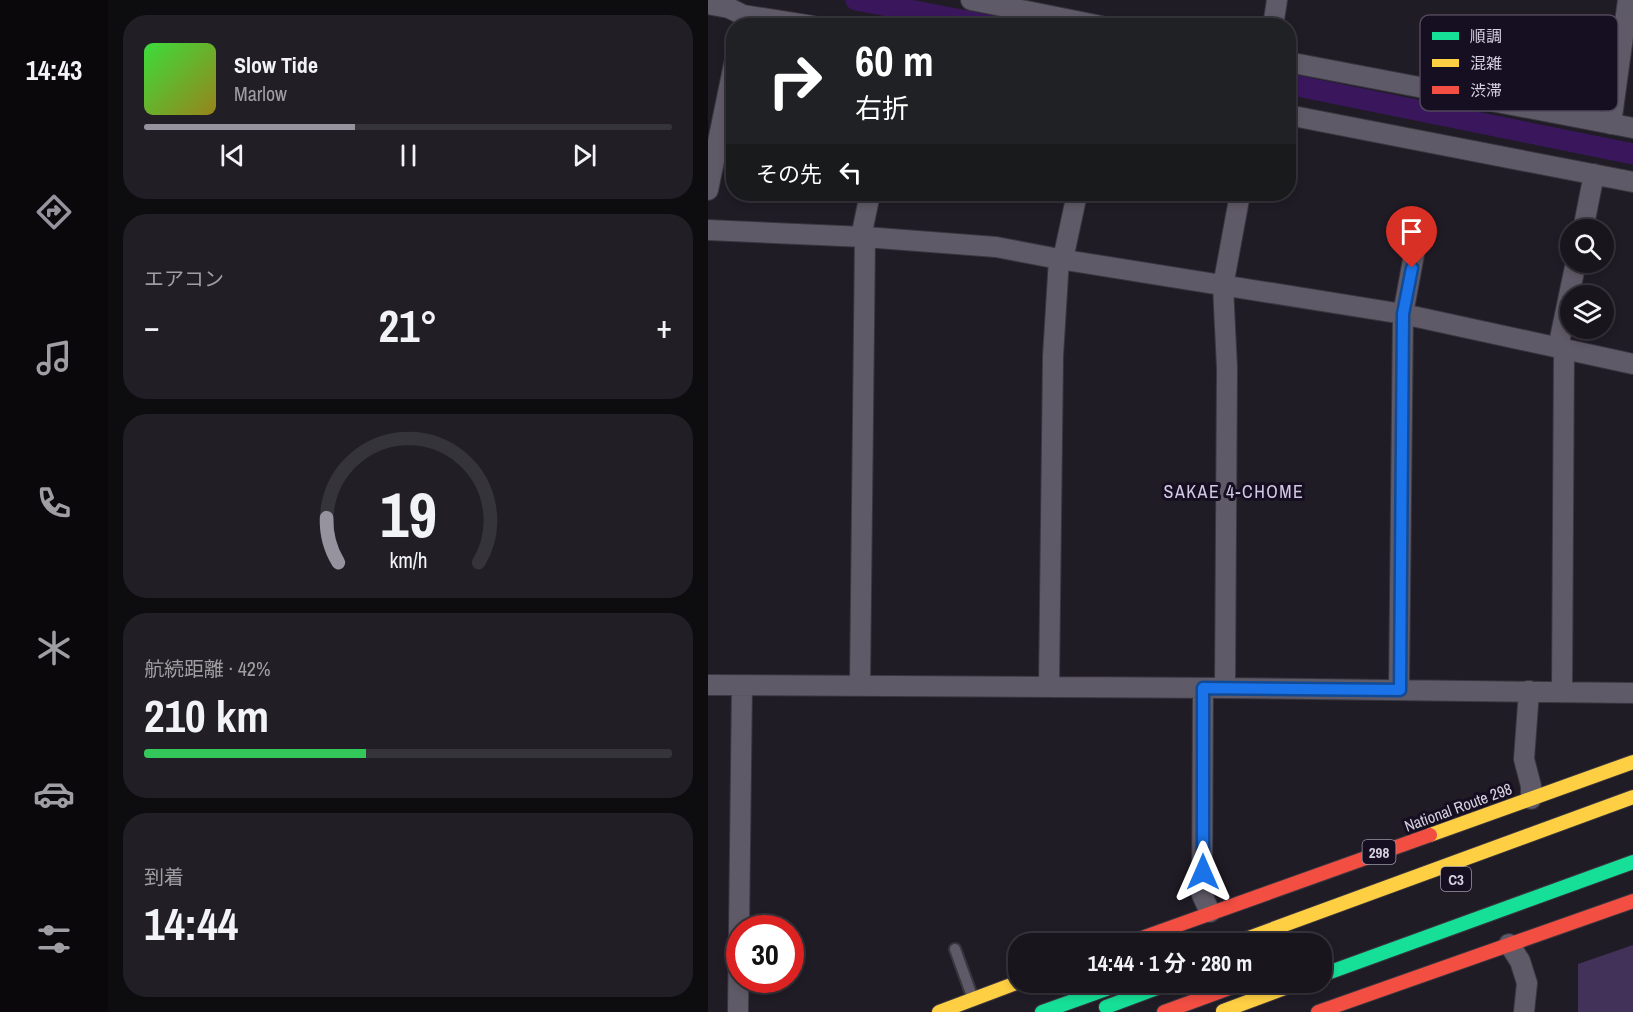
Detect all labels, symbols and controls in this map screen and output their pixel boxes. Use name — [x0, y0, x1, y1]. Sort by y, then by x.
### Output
legend — [1420, 15, 1618, 111]
text: 順調 — [1470, 25, 1502, 47]
text: 60 m — [855, 33, 934, 89]
icon: right — [756, 42, 834, 120]
text: Slow Tide — [234, 50, 318, 80]
text: 14:43 — [26, 52, 82, 88]
text: 混雑 — [1470, 52, 1502, 74]
text: 渋滞 — [1470, 79, 1502, 101]
text: Marlow — [234, 80, 287, 107]
text: 右折 — [855, 90, 909, 126]
icon: previous — [216, 139, 249, 172]
icon: pause — [392, 139, 425, 172]
icon: next — [568, 139, 601, 172]
icon: left — [834, 156, 867, 189]
text: その先 — [756, 159, 822, 189]
icon: directions — [33, 191, 75, 233]
pin — [1386, 206, 1437, 268]
icon: arrive — [1395, 215, 1428, 248]
map controls — [1560, 219, 1614, 339]
button: search — [1560, 219, 1614, 273]
text: エアコン — [144, 265, 224, 292]
button: layers — [1560, 285, 1614, 339]
text: 21° — [378, 295, 438, 356]
text: − — [144, 304, 160, 348]
text: + — [656, 304, 672, 348]
icon: music — [33, 337, 75, 379]
text: 19 — [380, 472, 436, 556]
district label: SAKAE 4-CHOME — [1164, 479, 1304, 504]
icon: phone — [33, 482, 75, 524]
text: km/h — [389, 546, 427, 575]
icon: climate — [33, 627, 75, 669]
text: 航続距離 · 42% — [144, 655, 271, 682]
text: 210 km — [144, 685, 269, 746]
icon: car — [33, 773, 75, 815]
street label: National Route 298 — [1401, 777, 1515, 837]
position arrow — [1171, 840, 1235, 904]
road number: 298 — [1362, 840, 1396, 864]
text: 到着 — [144, 863, 184, 890]
road number: C3 — [1441, 867, 1471, 891]
text: 14:44 — [144, 893, 238, 954]
speed limit sign: 30 — [726, 915, 804, 993]
icon: filters — [33, 918, 75, 960]
text: 14:44 · 1 分 · 280 m — [1088, 948, 1252, 978]

